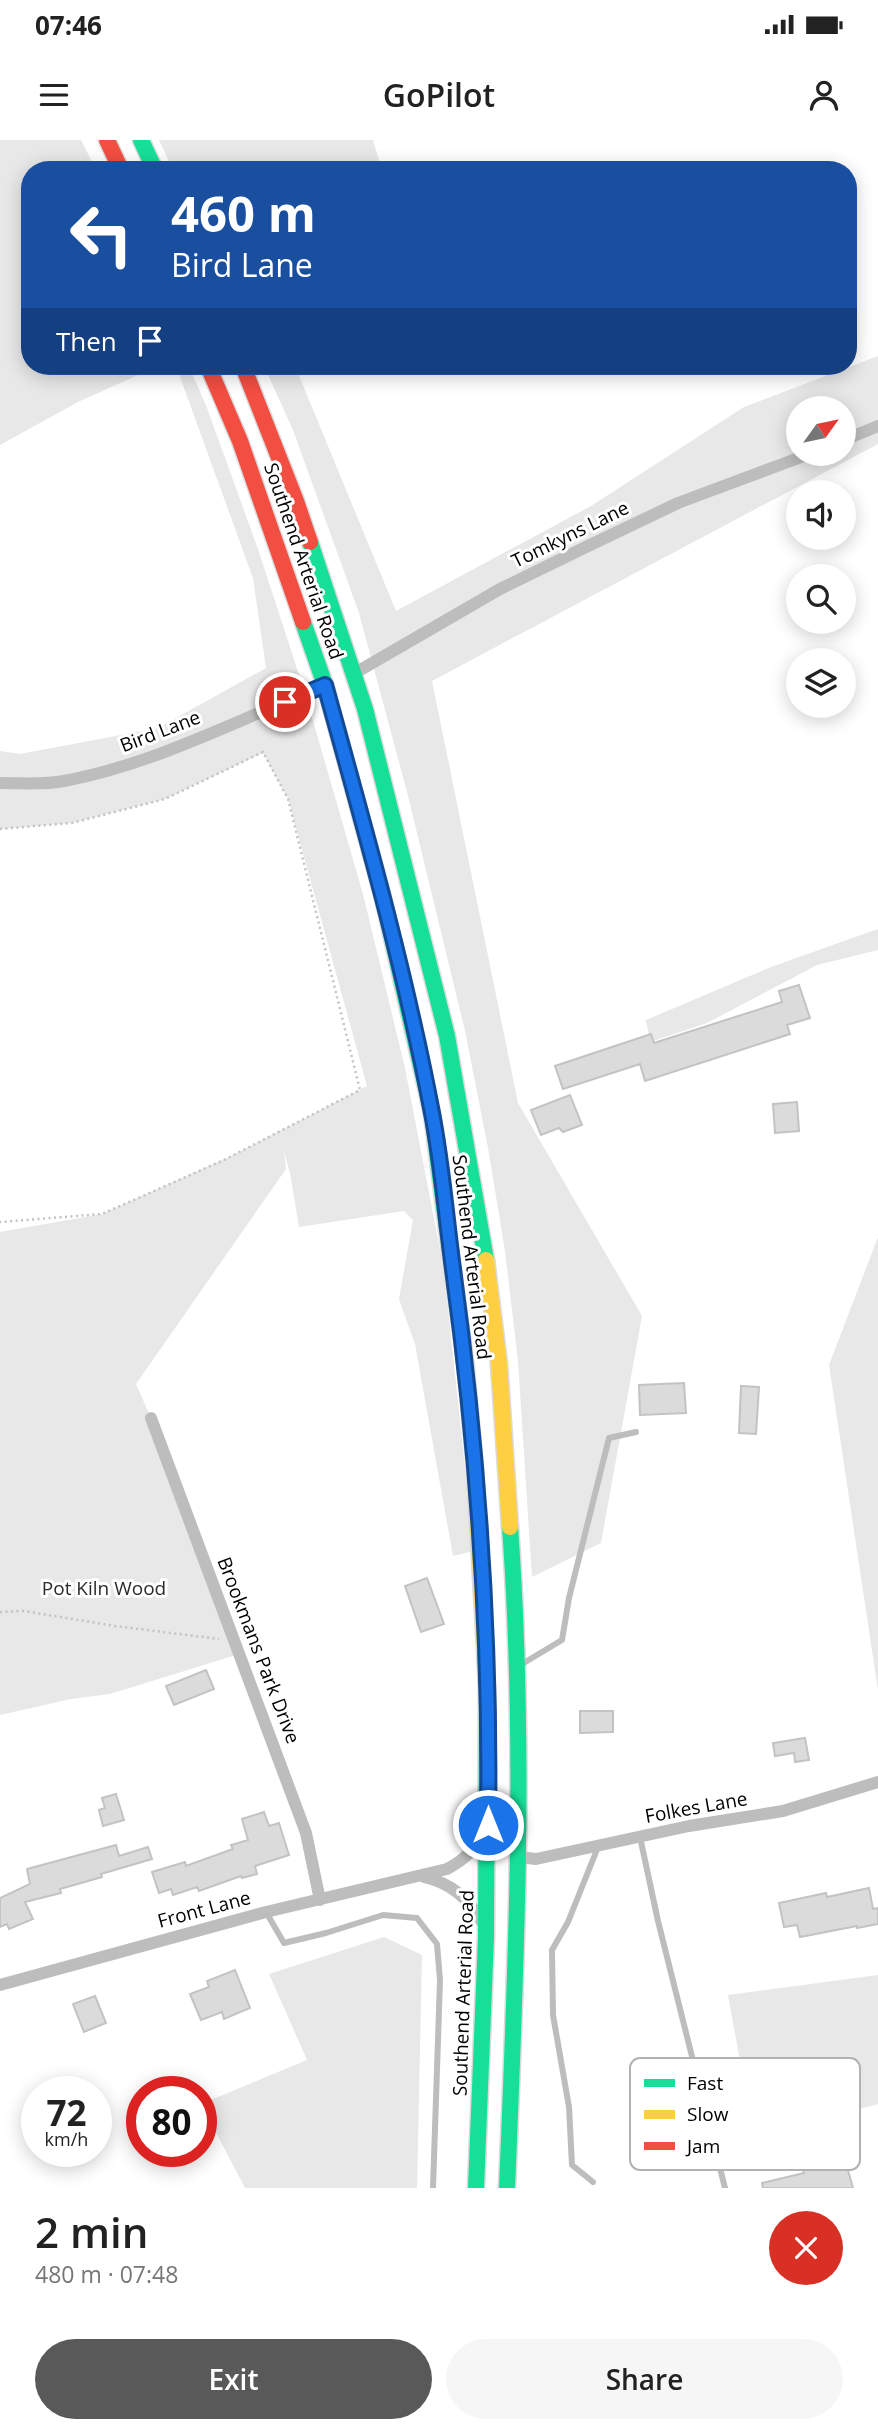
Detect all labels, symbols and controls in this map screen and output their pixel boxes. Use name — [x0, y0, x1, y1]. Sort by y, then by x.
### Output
text: 07:46 — [35, 7, 102, 43]
text: GoPilot — [383, 73, 495, 116]
icon: menu — [35, 76, 73, 114]
icon: person — [805, 76, 843, 114]
text: 460 m — [171, 180, 316, 246]
icon: left — [56, 189, 147, 280]
text: Bird Lane — [171, 243, 313, 286]
icon: arrive — [131, 322, 169, 360]
text: Then — [56, 323, 117, 359]
north arrow — [786, 396, 856, 466]
map controls — [786, 396, 856, 718]
street label: Southend Arterial Road — [258, 459, 350, 663]
button: sound — [786, 480, 856, 550]
street label: Tomkyns Lane — [507, 494, 633, 574]
button: search — [786, 564, 856, 634]
button: layers — [786, 648, 856, 718]
pin — [255, 672, 315, 732]
icon: arrive — [266, 683, 304, 721]
street label: Bird Lane — [116, 704, 204, 758]
street label: Southend Arterial Road — [447, 1153, 497, 1361]
street label: Brookmans Park Drive — [211, 1553, 307, 1747]
park label: Pot Kiln Wood — [42, 1575, 166, 1601]
street label: Folkes Lane — [643, 1785, 749, 1829]
position arrow — [451, 1788, 525, 1862]
street label: Front Lane — [155, 1884, 253, 1934]
street label: Southend Arterial Road — [446, 1889, 480, 2097]
legend — [630, 2058, 860, 2170]
text: Fast — [687, 2070, 723, 2096]
speed limit sign: 80 — [126, 2076, 217, 2167]
text: 72 — [46, 2089, 87, 2136]
text: Slow — [687, 2101, 729, 2127]
text: km/h — [45, 2127, 88, 2151]
text: Jam — [685, 2133, 720, 2159]
text: 2 min — [35, 2203, 148, 2260]
button: close — [769, 2211, 843, 2285]
text: 480 m · 07:48 — [35, 2258, 178, 2290]
button: Exit — [35, 2339, 432, 2419]
button: Share — [446, 2339, 843, 2419]

